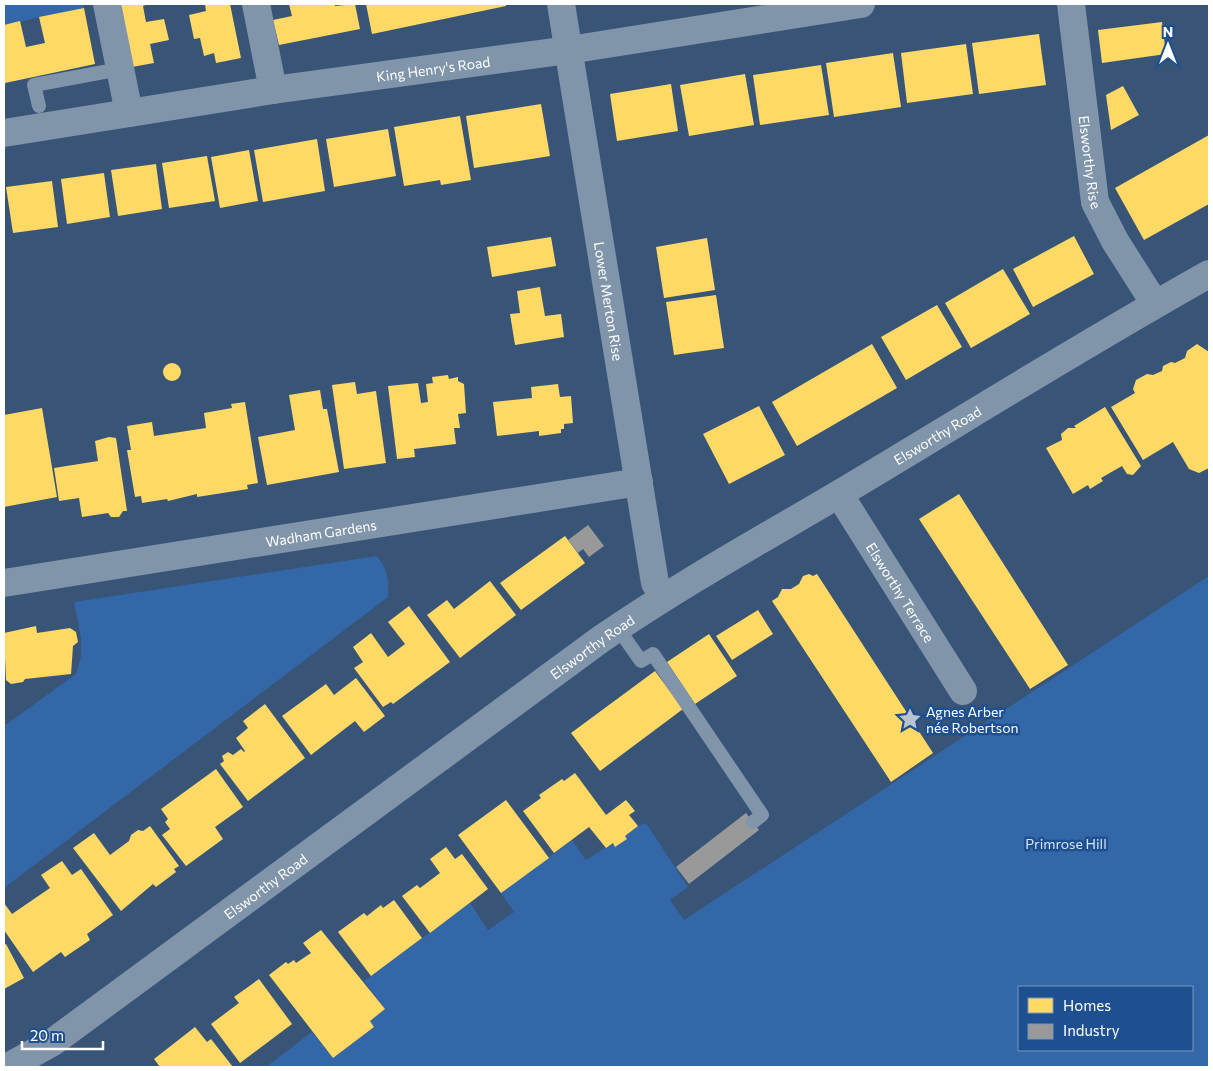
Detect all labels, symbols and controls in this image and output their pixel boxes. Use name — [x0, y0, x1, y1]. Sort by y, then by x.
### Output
north arrow — [1143, 20, 1193, 70]
text: N — [1163, 23, 1173, 40]
street label: King Henry's Road — [375, 52, 491, 84]
street label: Elsworthy Rise — [1076, 114, 1105, 211]
street label: Lower Merton Rise — [591, 240, 627, 362]
street label: Elsworthy Road — [890, 402, 984, 468]
street label: Wadham Gardens — [264, 515, 378, 550]
street label: Elsworthy Terrace — [863, 539, 939, 645]
street label: Elsworthy Road — [547, 611, 637, 682]
place label: Agnes Arber née Robertson — [926, 703, 1019, 736]
place icon: Agnes Arber née Robertson — [897, 706, 923, 732]
park label: Primrose Hill — [1025, 835, 1107, 852]
street label: Elsworthy Road — [220, 850, 310, 922]
legend — [1018, 986, 1193, 1051]
text: Homes — [1063, 996, 1111, 1014]
scale bar — [22, 1018, 104, 1050]
text: Industry — [1063, 1021, 1120, 1039]
text: 20 m — [30, 1026, 64, 1044]

